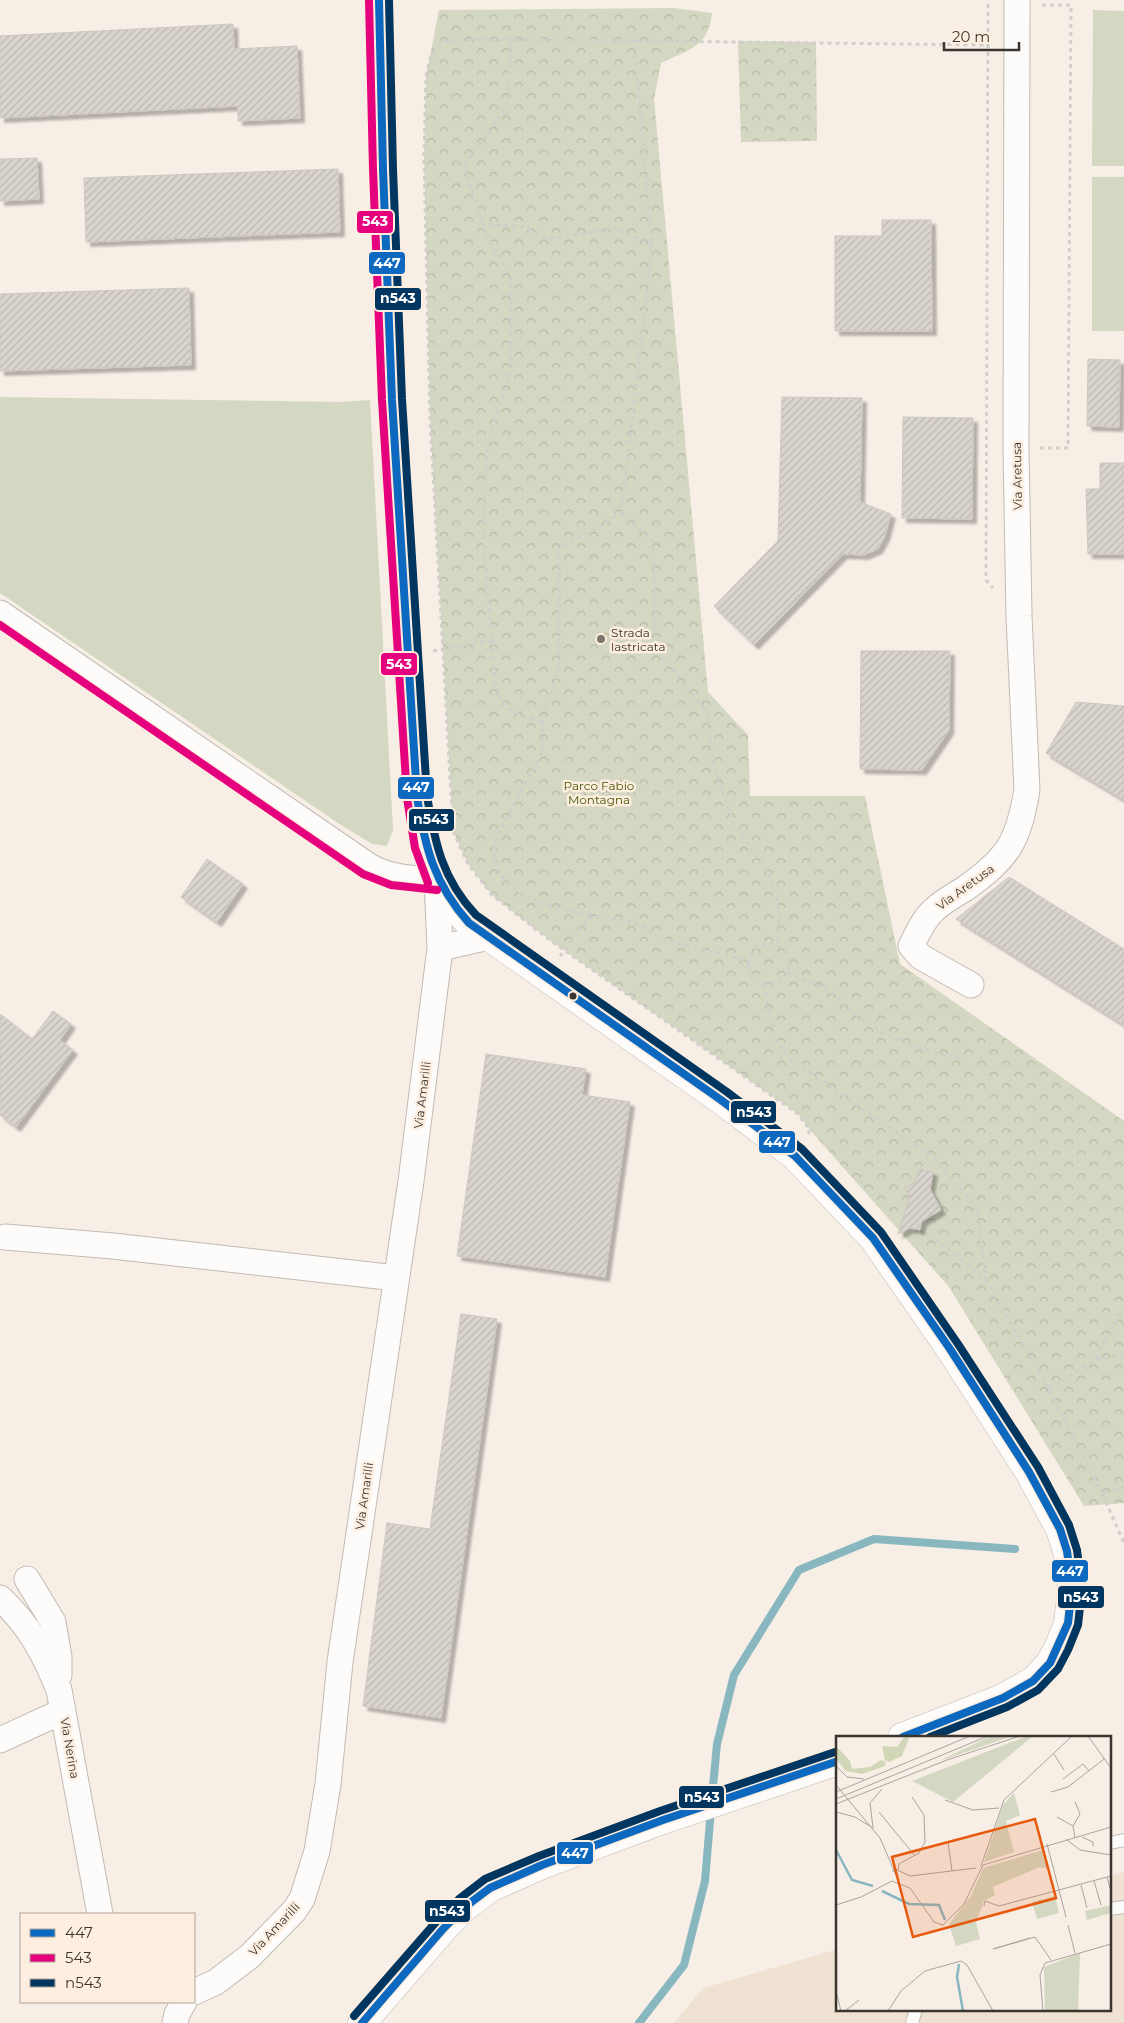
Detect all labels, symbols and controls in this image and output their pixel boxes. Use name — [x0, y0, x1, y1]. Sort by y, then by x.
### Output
scale bar — [944, 20, 1019, 52]
text: 20 m — [952, 27, 990, 46]
line badge: 543 — [356, 210, 394, 234]
text: 543 — [362, 212, 388, 230]
line badge: 447 — [368, 251, 406, 275]
text: 447 — [373, 254, 401, 272]
line badge: n543 — [374, 287, 422, 311]
text: n543 — [380, 289, 416, 307]
street label: Via Aretusa — [1009, 442, 1025, 510]
place label: Strada lastricata — [611, 625, 666, 654]
marker: Strada lastricata — [595, 633, 607, 645]
line badge: 543 — [380, 652, 418, 676]
text: 543 — [386, 655, 412, 673]
line badge: 447 — [397, 776, 435, 800]
text: 447 — [402, 778, 430, 796]
park label: Parco Fabio Montagna — [564, 778, 634, 807]
line badge: n543 — [408, 808, 455, 832]
text: n543 — [413, 810, 449, 828]
street label: Via Aretusa — [933, 861, 997, 913]
unlabelled marker — [568, 991, 578, 1001]
street label: Via Amarilli — [410, 1061, 434, 1129]
line badge: n543 — [730, 1100, 777, 1124]
text: n543 — [736, 1103, 772, 1121]
line badge: 447 — [758, 1130, 796, 1154]
text: 447 — [763, 1133, 791, 1151]
street label: Via Amarilli — [352, 1461, 376, 1531]
line badge: 447 — [1051, 1559, 1089, 1583]
text: 447 — [1056, 1562, 1084, 1580]
line badge: n543 — [1057, 1585, 1105, 1609]
text: n543 — [1063, 1588, 1099, 1606]
street label: Via Nerina — [57, 1716, 83, 1780]
inset map — [836, 1736, 1112, 2010]
line badge: n543 — [678, 1785, 725, 1809]
text: n543 — [684, 1788, 720, 1806]
line badge: 447 — [556, 1841, 594, 1865]
text: 447 — [561, 1844, 589, 1862]
street label: Via Amarilli — [245, 1899, 303, 1959]
line badge: n543 — [424, 1899, 471, 1923]
text: n543 — [429, 1902, 465, 1920]
legend — [20, 1913, 195, 2003]
text: 447 — [65, 1923, 93, 1942]
text: 543 — [65, 1948, 92, 1967]
text: n543 — [65, 1973, 102, 1992]

